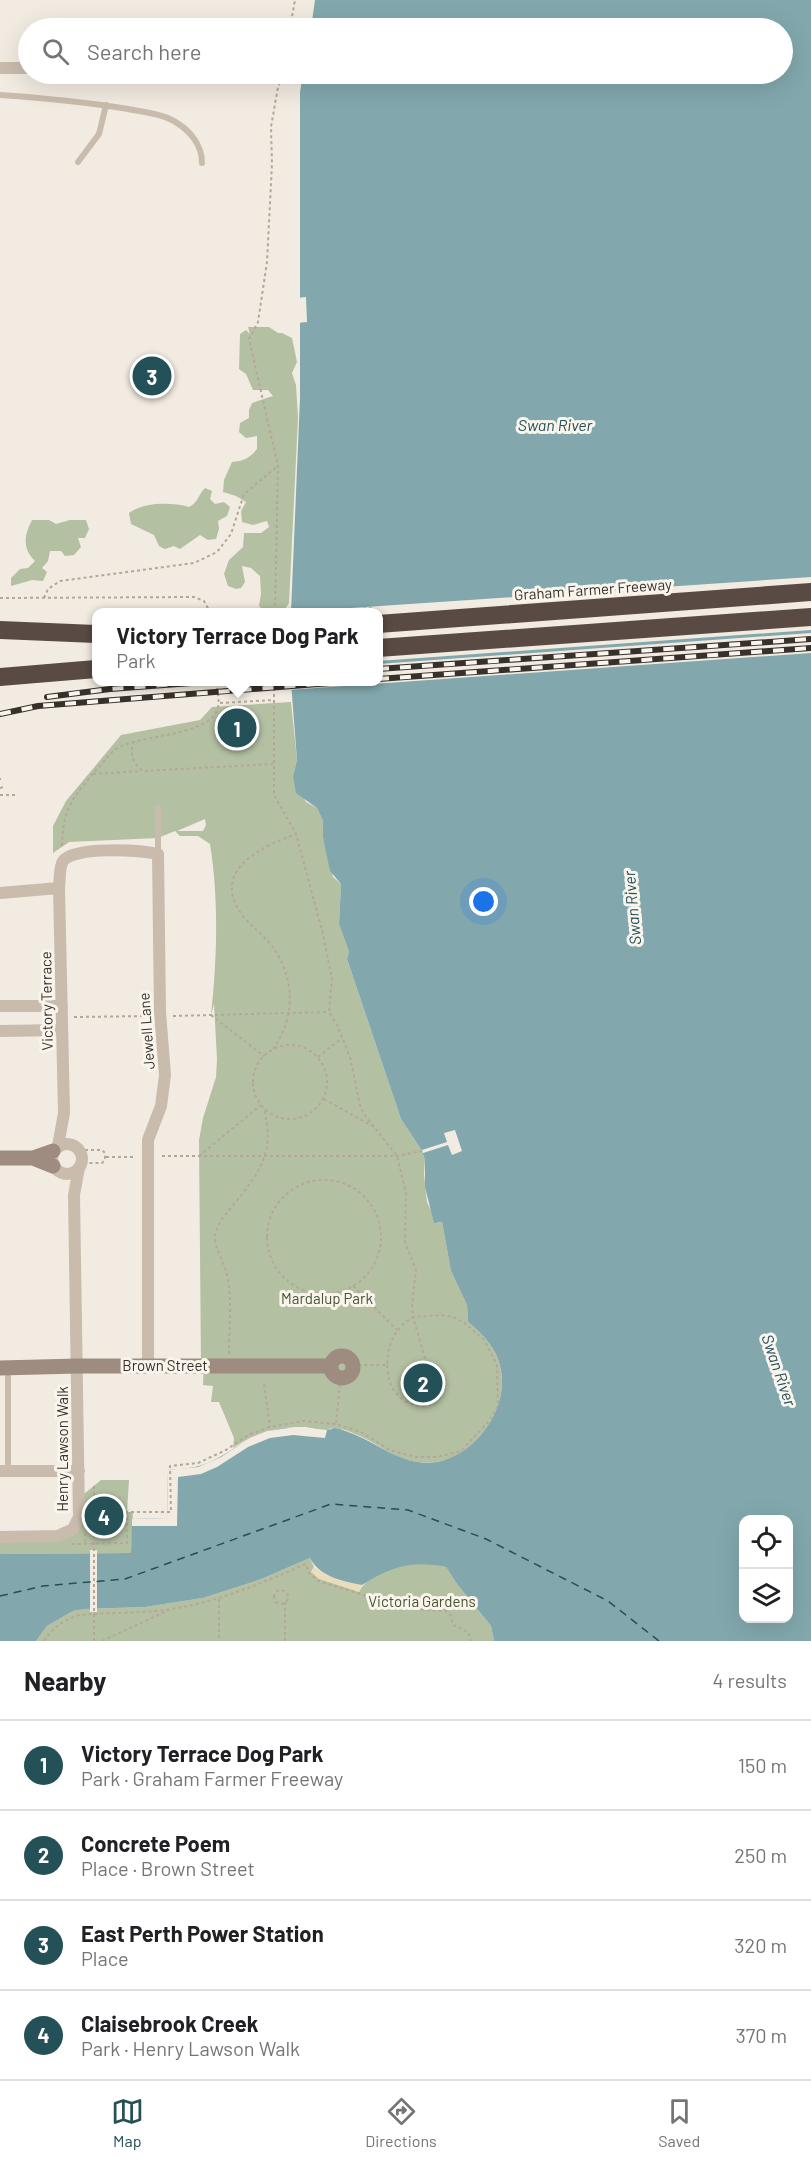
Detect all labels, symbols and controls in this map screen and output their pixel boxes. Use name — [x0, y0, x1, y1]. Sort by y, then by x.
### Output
search box — [18, 18, 793, 84]
icon: search — [39, 35, 72, 68]
text: Search here — [87, 38, 201, 64]
pin: 3 — [132, 354, 172, 398]
water label: Swan River — [518, 415, 594, 434]
street label: Graham Farmer Freeway — [513, 575, 672, 603]
popup — [92, 608, 383, 686]
text: Victory Terrace Dog Park — [116, 622, 359, 648]
text: Park — [116, 648, 156, 672]
pin: 1 — [218, 706, 256, 750]
water label: Swan River — [619, 869, 644, 946]
your location — [469, 887, 498, 916]
street label: Victory Terrace — [36, 951, 56, 1051]
street label: Jewell Lane — [134, 992, 158, 1070]
park label: Mardalup Park — [281, 1289, 373, 1307]
water label: Swan River — [758, 1332, 801, 1409]
street label: Brown Street — [122, 1356, 208, 1374]
pin: 2 — [404, 1360, 442, 1406]
street label: Henry Lawson Walk — [53, 1386, 71, 1512]
pin: 4 — [84, 1494, 124, 1538]
map controls — [739, 1515, 793, 1623]
button: locate — [739, 1515, 793, 1569]
button: layers — [739, 1569, 793, 1623]
park label: Victoria Gardens — [368, 1592, 476, 1610]
text: Nearby — [24, 1665, 106, 1696]
text: 4 results — [712, 1668, 787, 1692]
text: Victory Terrace Dog Park — [81, 1740, 323, 1766]
text: 1 — [40, 1753, 47, 1777]
text: 150 m — [738, 1753, 787, 1777]
text: Park · Graham Farmer Freeway — [81, 1766, 343, 1790]
text: Concrete Poem — [81, 1830, 230, 1856]
text: 2 — [38, 1843, 49, 1867]
text: 250 m — [734, 1843, 787, 1867]
text: Place · Brown Street — [81, 1856, 255, 1880]
text: East Perth Power Station — [81, 1920, 324, 1946]
text: 3 — [38, 1933, 49, 1957]
text: 320 m — [734, 1933, 787, 1957]
text: Place — [81, 1946, 129, 1970]
text: Claisebrook Creek — [81, 2010, 259, 2036]
text: 4 — [37, 2023, 50, 2047]
text: 370 m — [735, 2023, 787, 2047]
text: Park · Henry Lawson Walk — [81, 2036, 300, 2060]
tab: Map — [111, 2095, 144, 2150]
tab: Directions — [365, 2095, 437, 2150]
tab: Saved — [658, 2095, 700, 2150]

